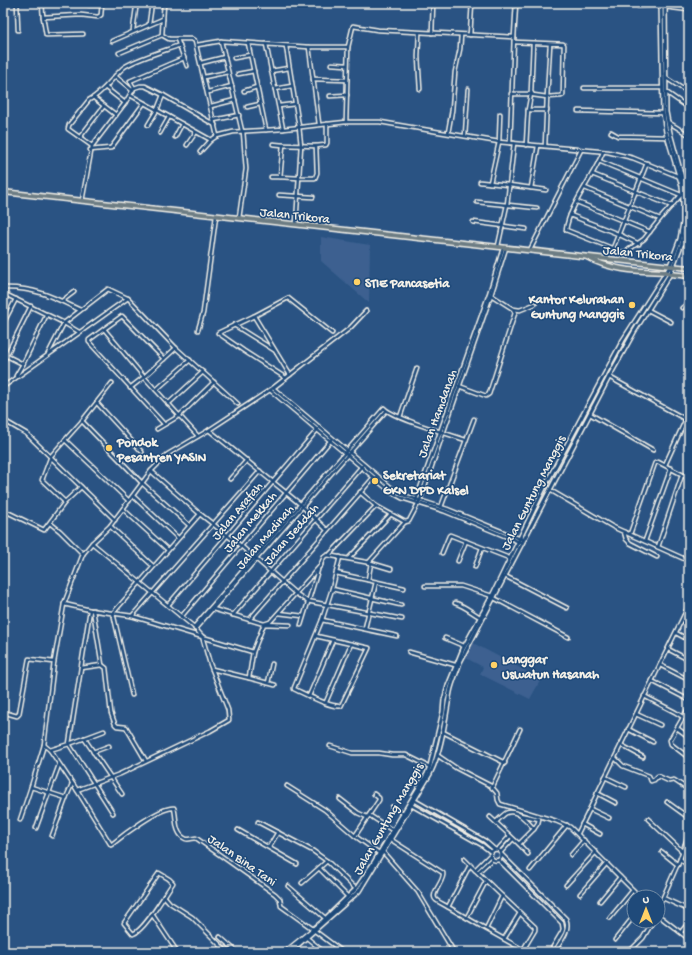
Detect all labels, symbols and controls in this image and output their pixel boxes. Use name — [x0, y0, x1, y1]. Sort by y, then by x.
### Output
street label: Jalan Trikora — [259, 205, 331, 228]
street label: Jalan Trikora — [602, 243, 674, 266]
marker: STIE Pancasetia — [352, 277, 362, 287]
place label: STIE Pancasetia — [365, 277, 450, 292]
place label: Kantor Kelurahan Guntung Manggis — [528, 293, 625, 323]
marker: Kantor Kelurahan Guntung Manggis — [627, 300, 637, 310]
street label: Jalan Hamdanah — [415, 368, 461, 460]
street label: Jalan Guntung Manggis — [499, 432, 570, 553]
place label: Pondok Pesantren YASIN — [116, 436, 207, 466]
marker: Pondok Pesantren YASIN — [104, 443, 114, 453]
place label: Sekretariat GKN DPD Kalsel — [383, 469, 469, 499]
marker: Sekretariat GKN DPD Kalsel — [370, 476, 380, 486]
street label: Jalan Arafah — [209, 480, 267, 544]
street label: Jalan Mekkah — [221, 489, 281, 556]
street label: Jalan Jeddah — [261, 501, 323, 568]
street label: Jalan Madinah — [234, 502, 298, 573]
place label: Langgar Uswatun Hasanah — [502, 653, 599, 683]
marker: Langgar Uswatun Hasanah — [489, 660, 499, 670]
street label: Jalan Guntung Manggis — [351, 760, 428, 878]
street label: Jalan Bina Tani — [204, 832, 279, 890]
north arrow — [626, 889, 666, 929]
text: U — [643, 895, 650, 907]

